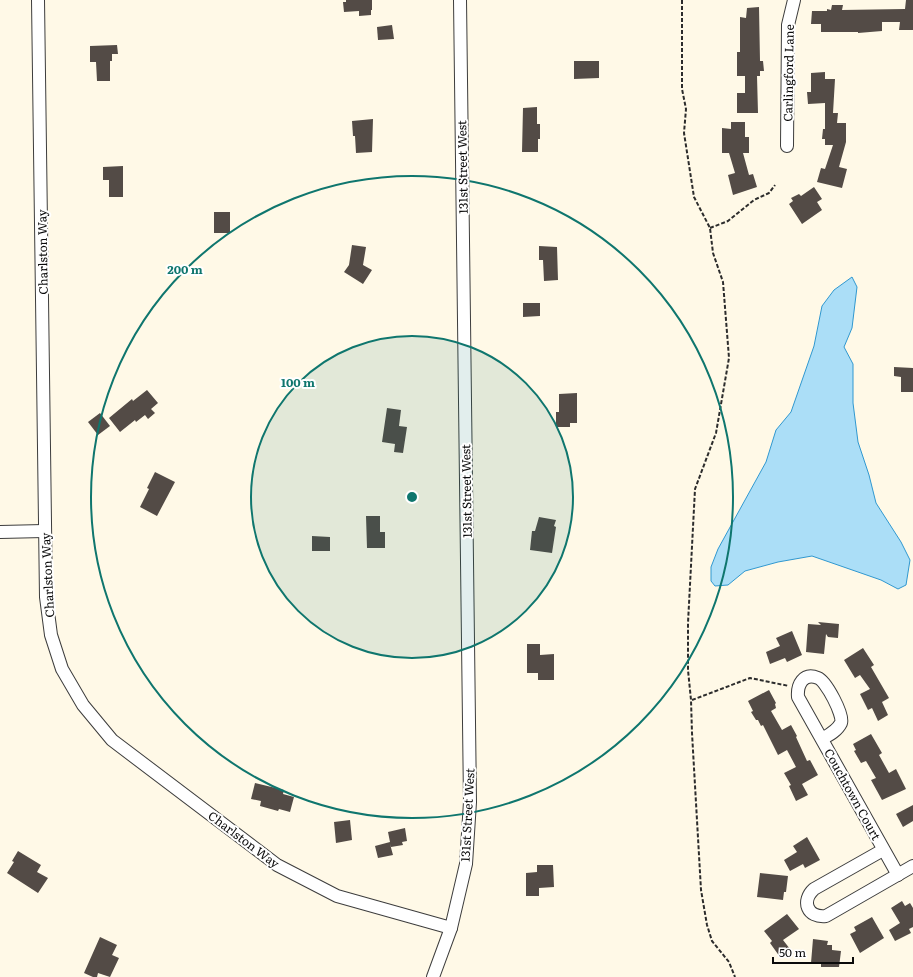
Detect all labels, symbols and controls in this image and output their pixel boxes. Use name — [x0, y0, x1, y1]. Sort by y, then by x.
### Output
street label: Carlingford Lane — [778, 24, 798, 122]
street label: 131st Street West — [452, 120, 472, 214]
street label: Charlston Way — [32, 209, 52, 295]
text: 200 m — [167, 260, 203, 278]
text: 100 m — [281, 373, 315, 391]
street label: 131st Street West — [456, 444, 476, 538]
centre of rings — [405, 490, 419, 504]
street label: Charlston Way — [36, 532, 58, 618]
street label: Couchtown Court — [820, 745, 886, 843]
street label: 131st Street West — [456, 768, 478, 862]
street label: Charlston Way — [205, 806, 283, 872]
scale bar — [773, 939, 853, 965]
text: 50 m — [779, 943, 806, 961]

